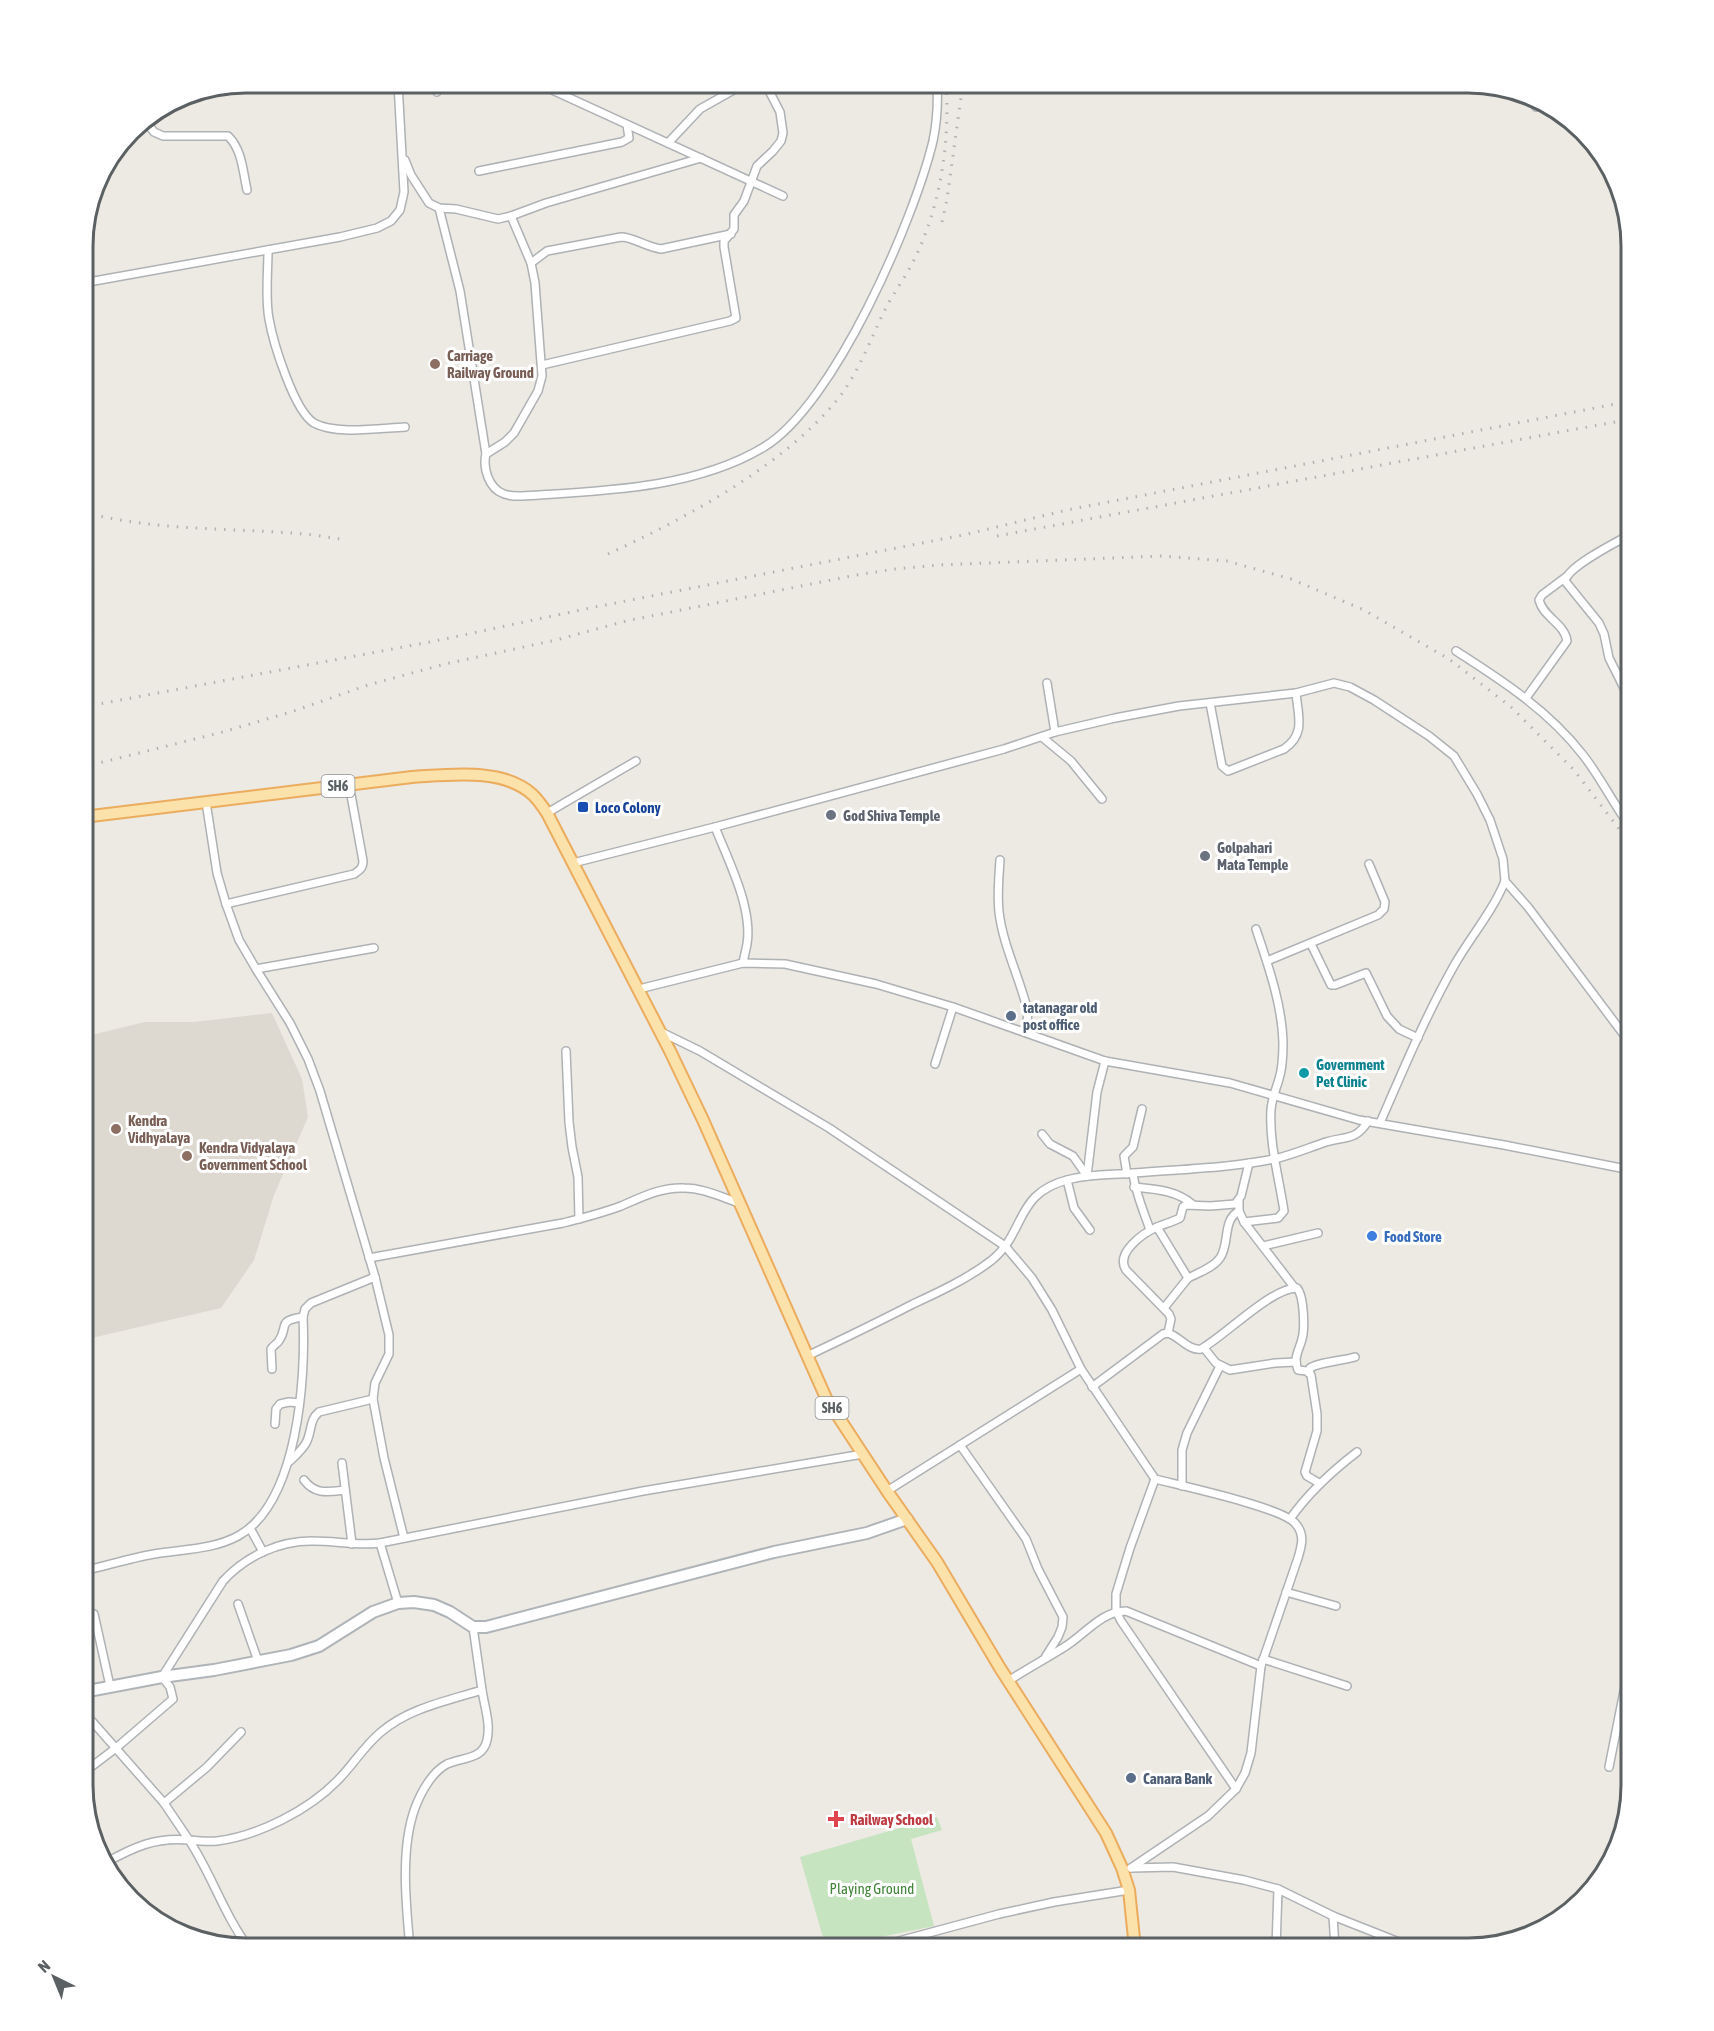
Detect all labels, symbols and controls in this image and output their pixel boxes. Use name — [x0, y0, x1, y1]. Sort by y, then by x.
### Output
place label: Carriage Railway Ground — [447, 347, 534, 381]
marker: Carriage Railway Ground — [428, 357, 442, 371]
road number: SH6 — [322, 775, 354, 797]
place label: Loco Colony — [595, 799, 661, 816]
marker: Loco Colony — [576, 800, 590, 814]
place label: God Shiva Temple — [843, 807, 940, 824]
marker: God Shiva Temple — [824, 808, 838, 822]
place label: Golpahari Mata Temple — [1217, 839, 1289, 873]
marker: Golpahari Mata Temple — [1198, 849, 1212, 863]
place label: tatanagar old post office — [1022, 999, 1097, 1033]
marker: tatanagar old post office — [1004, 1009, 1018, 1023]
place label: Government Pet Clinic — [1316, 1056, 1385, 1090]
marker: Government Pet Clinic — [1297, 1066, 1311, 1080]
place label: Kendra Vidhyalaya — [127, 1112, 190, 1146]
marker: Kendra Vidhyalaya — [109, 1122, 123, 1136]
place label: Kendra Vidyalaya Government School — [199, 1139, 308, 1173]
marker: Kendra Vidyalaya Government School — [180, 1149, 194, 1163]
place label: Food Store — [1384, 1228, 1442, 1245]
marker: Food Store — [1365, 1229, 1379, 1243]
road number: SH6 — [816, 1397, 848, 1419]
place label: Canara Bank — [1143, 1770, 1212, 1787]
marker: Canara Bank — [1124, 1771, 1138, 1785]
marker: Railway School — [827, 1810, 845, 1828]
place label: Railway School — [850, 1811, 934, 1828]
park label: Playing Ground — [830, 1880, 914, 1897]
north arrow — [24, 1947, 84, 2007]
text: N — [34, 1956, 53, 1976]

